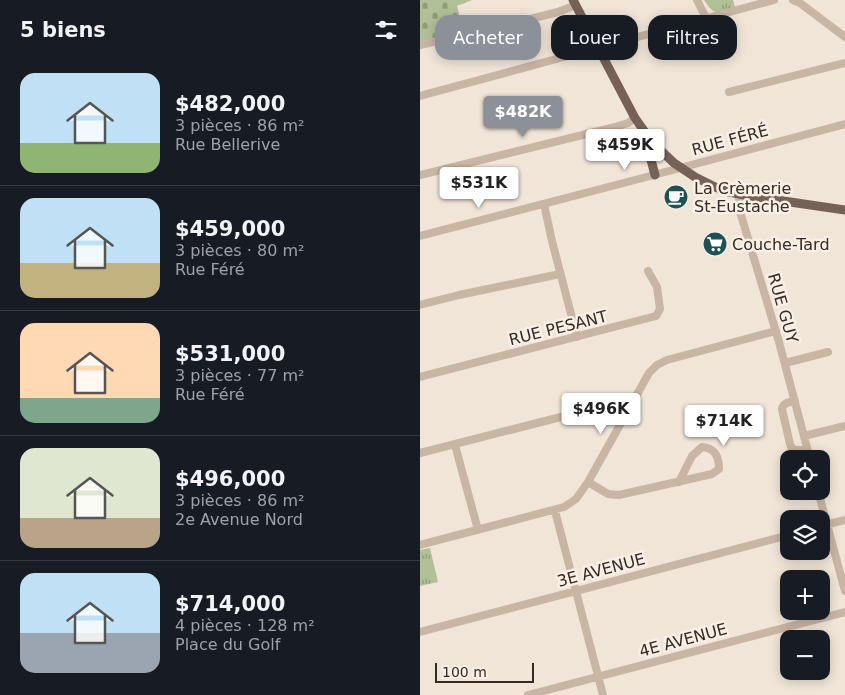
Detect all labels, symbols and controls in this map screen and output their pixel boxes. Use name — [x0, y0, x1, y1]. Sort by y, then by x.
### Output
chip: Acheter — [435, 15, 541, 60]
chip: Louer — [551, 15, 638, 60]
chip: Filtres — [648, 15, 737, 60]
icon: filters — [372, 16, 400, 44]
text: 5 biens — [20, 18, 106, 42]
text: $482,000 — [175, 92, 285, 116]
icon: home — [60, 93, 120, 153]
pin: $482K — [488, 96, 558, 138]
text: $482K — [495, 102, 551, 121]
text: 3 pièces · 86 m² — [175, 116, 304, 135]
street label: RUE FÉRÉ — [690, 121, 770, 159]
pin: $459K — [590, 128, 660, 171]
text: Rue Bellerive — [175, 135, 280, 154]
text: $459K — [597, 135, 653, 154]
pin: $531K — [444, 166, 514, 209]
text: $531K — [451, 173, 507, 192]
place label: La Crèmerie St-Eustache — [694, 179, 791, 216]
cafe icon: La Crèmerie St-Eustache — [663, 184, 689, 210]
text: $459,000 — [175, 217, 285, 241]
icon: home — [60, 218, 120, 278]
supermarket icon: Couche-Tard — [702, 231, 728, 257]
place label: Couche-Tard — [732, 235, 830, 254]
text: 3 pièces · 80 m² — [175, 241, 304, 260]
text: Rue Féré — [175, 260, 245, 279]
street label: RUE GUY — [764, 271, 802, 345]
street label: RUE PESANT — [507, 307, 609, 349]
text: $531,000 — [175, 342, 285, 366]
icon: home — [60, 343, 120, 403]
text: 3 pièces · 77 m² — [175, 366, 304, 385]
text: Rue Féré — [175, 385, 245, 404]
pin: $496K — [566, 392, 636, 435]
text: $496K — [573, 399, 629, 418]
pin: $714K — [689, 404, 759, 447]
text: $714K — [696, 411, 752, 430]
map controls — [780, 450, 830, 680]
button: locate — [780, 450, 830, 500]
text: $496,000 — [175, 467, 285, 491]
icon: home — [60, 468, 120, 528]
text: 3 pièces · 86 m² — [175, 491, 304, 510]
text: 2e Avenue Nord — [175, 510, 303, 529]
button: layers — [780, 510, 830, 560]
street label: 3E AVENUE — [555, 549, 647, 591]
button: + — [780, 570, 830, 620]
text: $714,000 — [175, 592, 285, 616]
icon: home — [60, 593, 120, 653]
text: 4 pièces · 128 m² — [175, 616, 315, 635]
street label: 4E AVENUE — [637, 619, 729, 661]
button: − — [780, 630, 830, 680]
text: Place du Golf — [175, 635, 280, 654]
scale bar — [435, 660, 534, 683]
text: 100 m — [442, 664, 487, 680]

